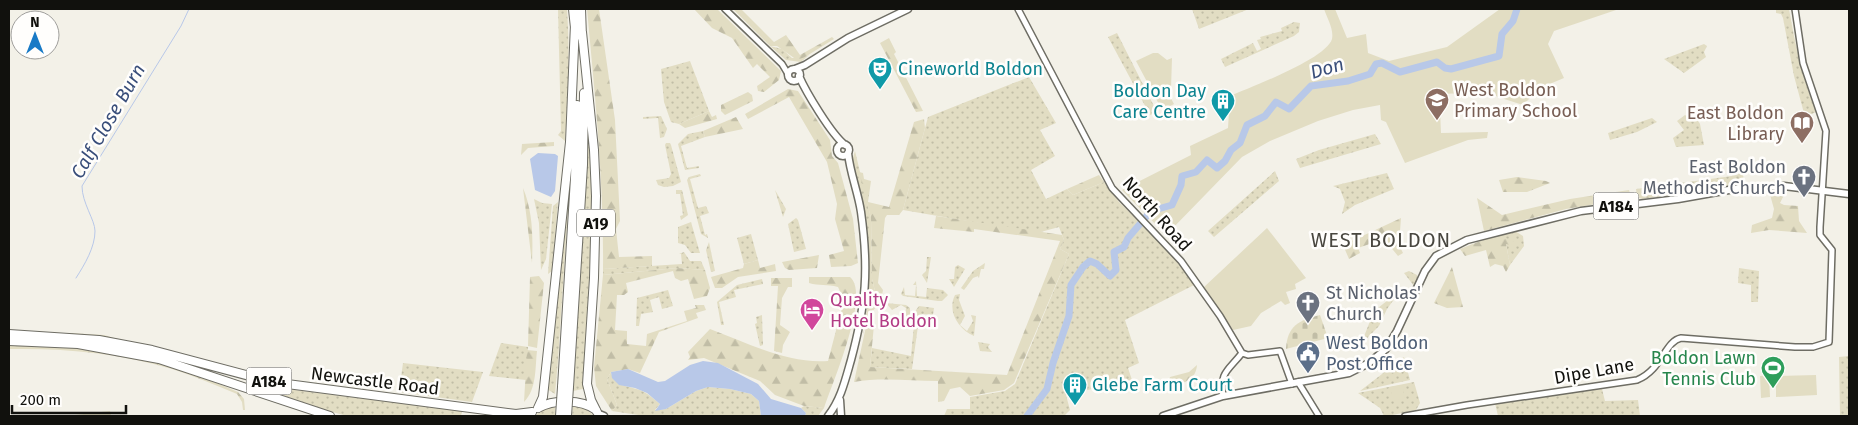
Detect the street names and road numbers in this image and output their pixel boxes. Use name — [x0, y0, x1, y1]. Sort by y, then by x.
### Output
street label: North Road — [1118, 172, 1196, 256]
road number: A184 — [1594, 192, 1638, 220]
road number: A19 — [577, 210, 615, 237]
street label: Dipe Lane — [1552, 353, 1636, 389]
street label: Newcastle Road — [310, 362, 440, 400]
road number: A184 — [246, 368, 292, 394]

